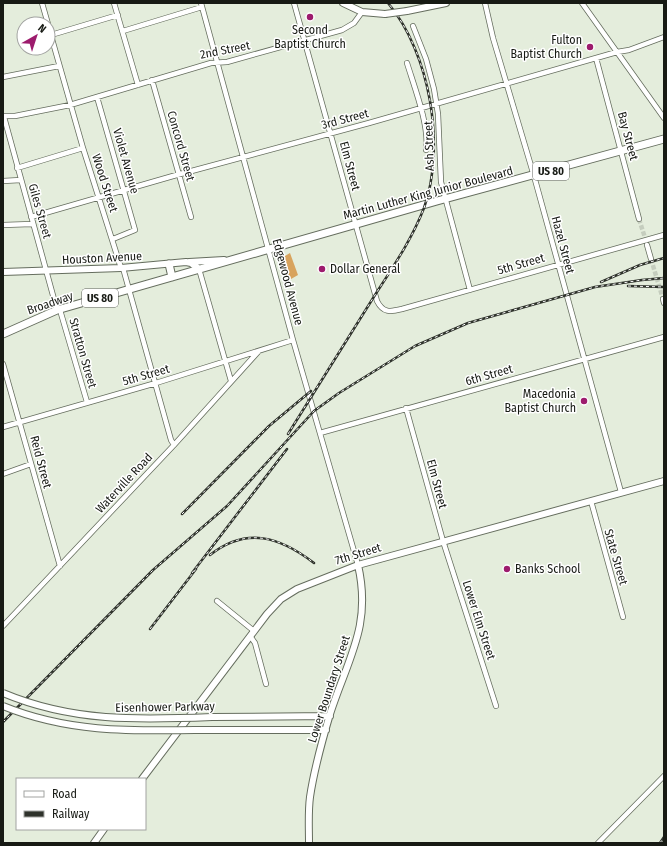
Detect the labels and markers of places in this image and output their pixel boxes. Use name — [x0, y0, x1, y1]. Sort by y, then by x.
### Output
marker: Second Baptist Church — [305, 12, 315, 22]
place label: Second Baptist Church — [274, 23, 346, 51]
place label: Fulton Baptist Church — [510, 33, 582, 61]
marker: Fulton Baptist Church — [585, 42, 595, 52]
place label: Dollar General — [330, 262, 400, 276]
marker: Dollar General — [317, 264, 327, 274]
place label: Macedonia Baptist Church — [504, 387, 576, 415]
marker: Macedonia Baptist Church — [579, 396, 589, 406]
place label: Banks School — [515, 562, 580, 576]
marker: Banks School — [502, 564, 512, 574]

